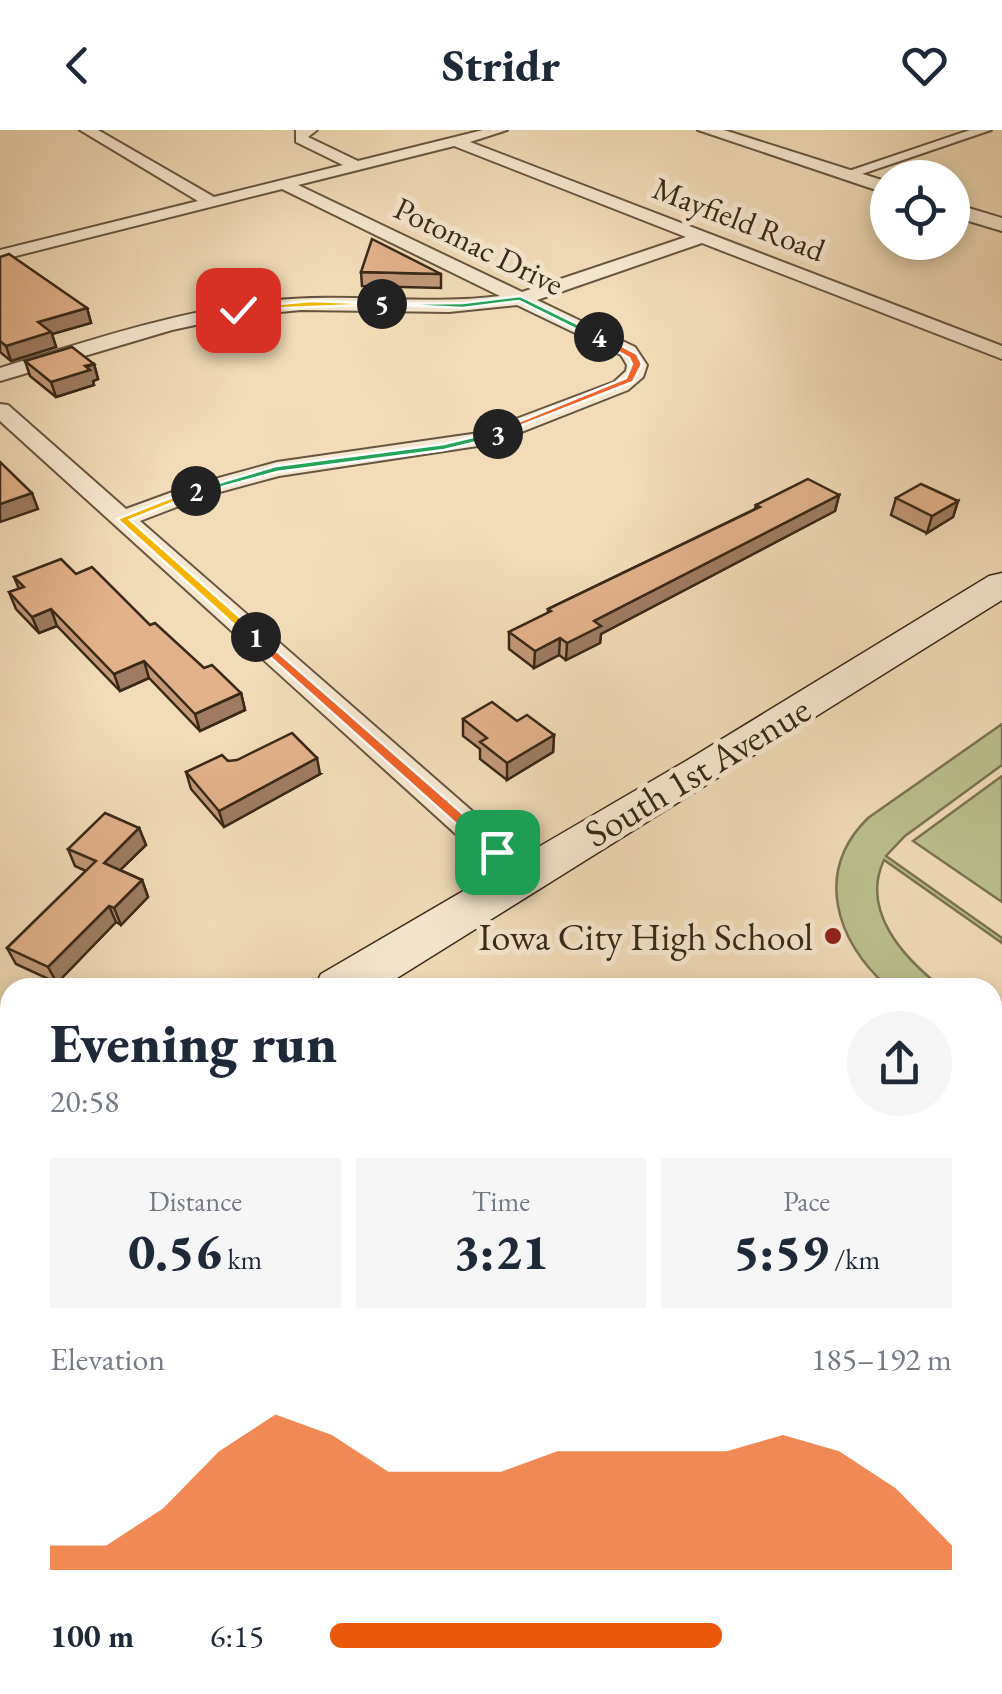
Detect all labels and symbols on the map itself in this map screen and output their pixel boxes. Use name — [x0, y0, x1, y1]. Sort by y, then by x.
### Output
street label: Mayfield Road — [647, 167, 832, 271]
street label: Potomac Drive — [387, 187, 571, 305]
pin — [196, 268, 281, 353]
pin: 5 — [357, 279, 407, 329]
pin: 4 — [574, 312, 624, 362]
pin: 3 — [473, 409, 523, 459]
pin: 2 — [171, 466, 221, 516]
pin: 1 — [231, 612, 281, 662]
street label: South 1st Avenue — [575, 684, 819, 858]
pin — [455, 810, 540, 895]
place label: Iowa City High School — [478, 912, 813, 961]
marker: Iowa City High School — [822, 925, 844, 947]

